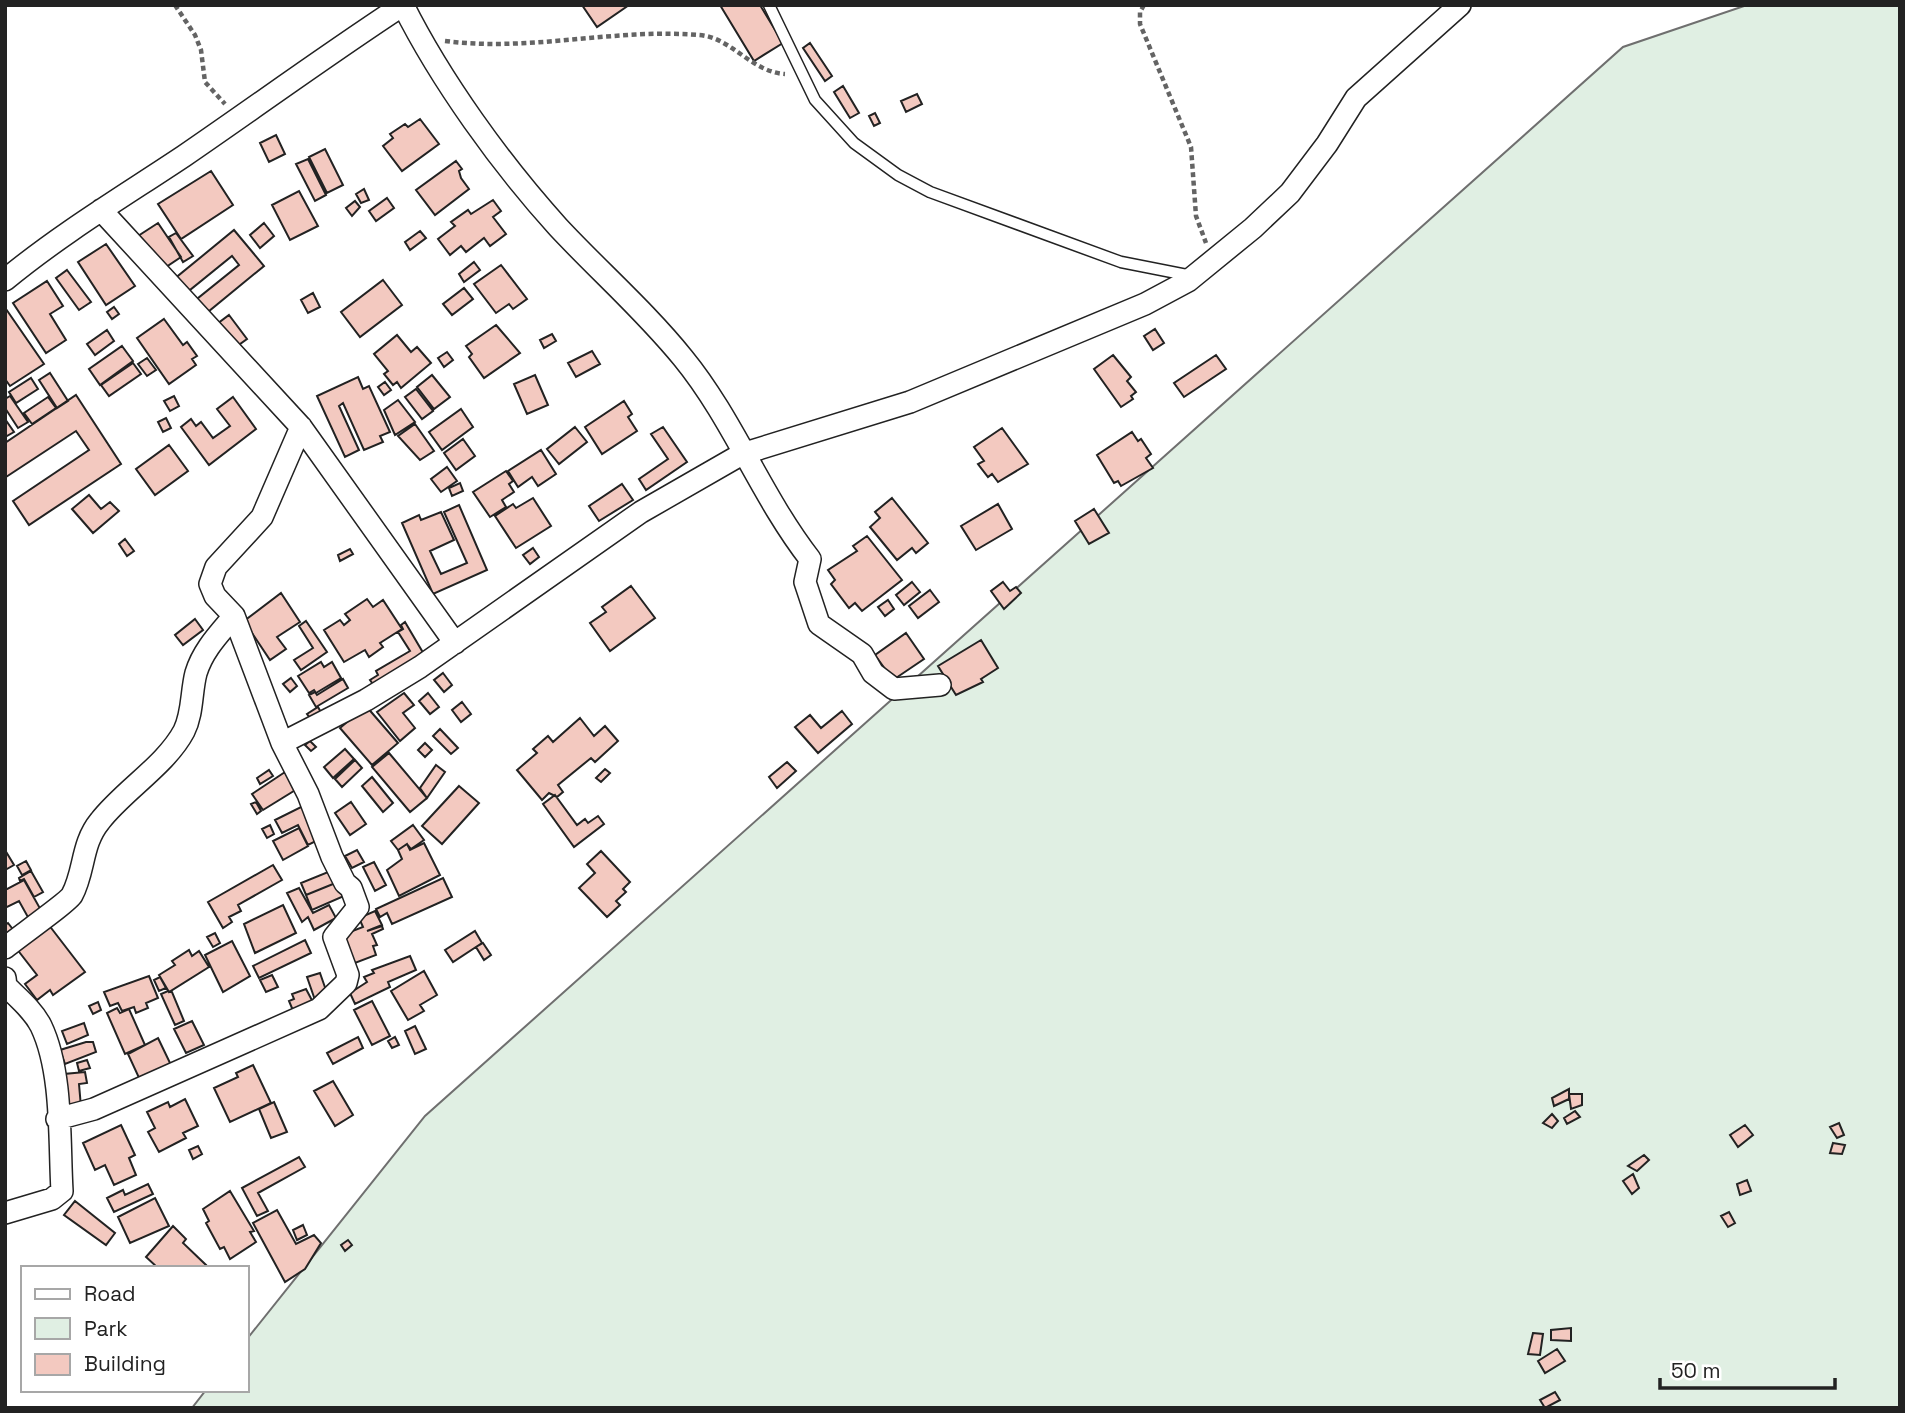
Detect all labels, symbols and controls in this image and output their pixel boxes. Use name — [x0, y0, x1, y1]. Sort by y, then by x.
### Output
legend — [21, 1266, 248, 1392]
text: Road — [84, 1280, 136, 1307]
text: Park — [84, 1315, 128, 1342]
scale bar — [1660, 1346, 1835, 1390]
text: Building — [84, 1350, 166, 1377]
text: 50 m — [1671, 1357, 1721, 1384]

